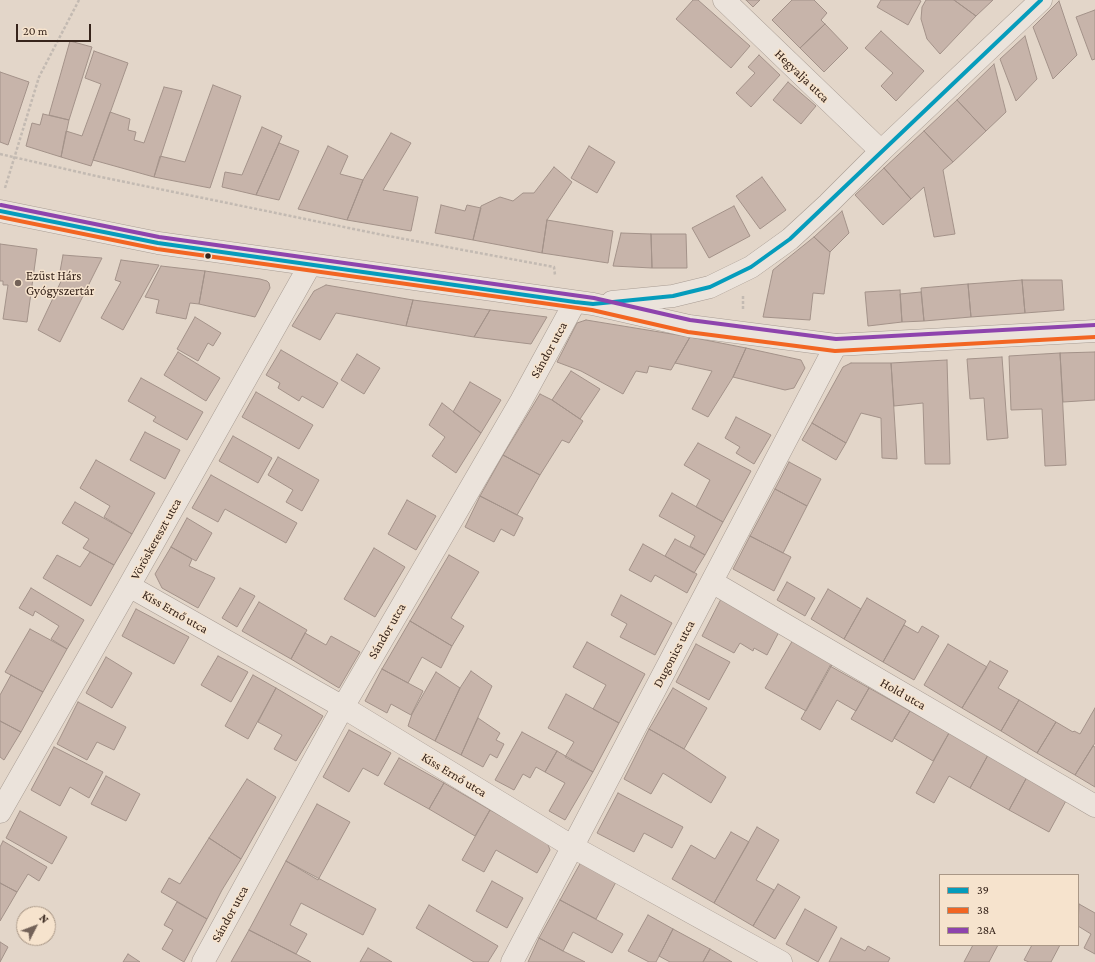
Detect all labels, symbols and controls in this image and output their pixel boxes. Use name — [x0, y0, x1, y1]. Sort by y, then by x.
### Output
scale bar — [18, 16, 93, 42]
text: 20 m — [23, 24, 47, 38]
street label: Hegyalja utca — [771, 46, 833, 106]
unlabelled marker — [203, 251, 213, 261]
place label: Ezüst Hárs Gyógyszertár — [26, 268, 94, 299]
marker: Ezüst Hárs Gyógyszertár — [13, 278, 23, 288]
street label: Sándor utca — [527, 319, 571, 381]
street label: Vöröskereszt utca — [127, 495, 185, 583]
street label: Kiss Ernő utca — [139, 587, 211, 637]
street label: Sándor utca — [365, 600, 409, 662]
street label: Dugonics utca — [650, 618, 698, 690]
street label: Hold utca — [877, 675, 929, 713]
street label: Kiss Ernő utca — [418, 749, 490, 801]
legend — [939, 874, 1079, 946]
street label: Sándor utca — [208, 883, 252, 945]
text: 39 — [977, 883, 989, 897]
text: 38 — [977, 903, 989, 917]
north arrow — [16, 906, 56, 946]
text: N — [37, 912, 51, 925]
text: 28A — [977, 923, 996, 937]

